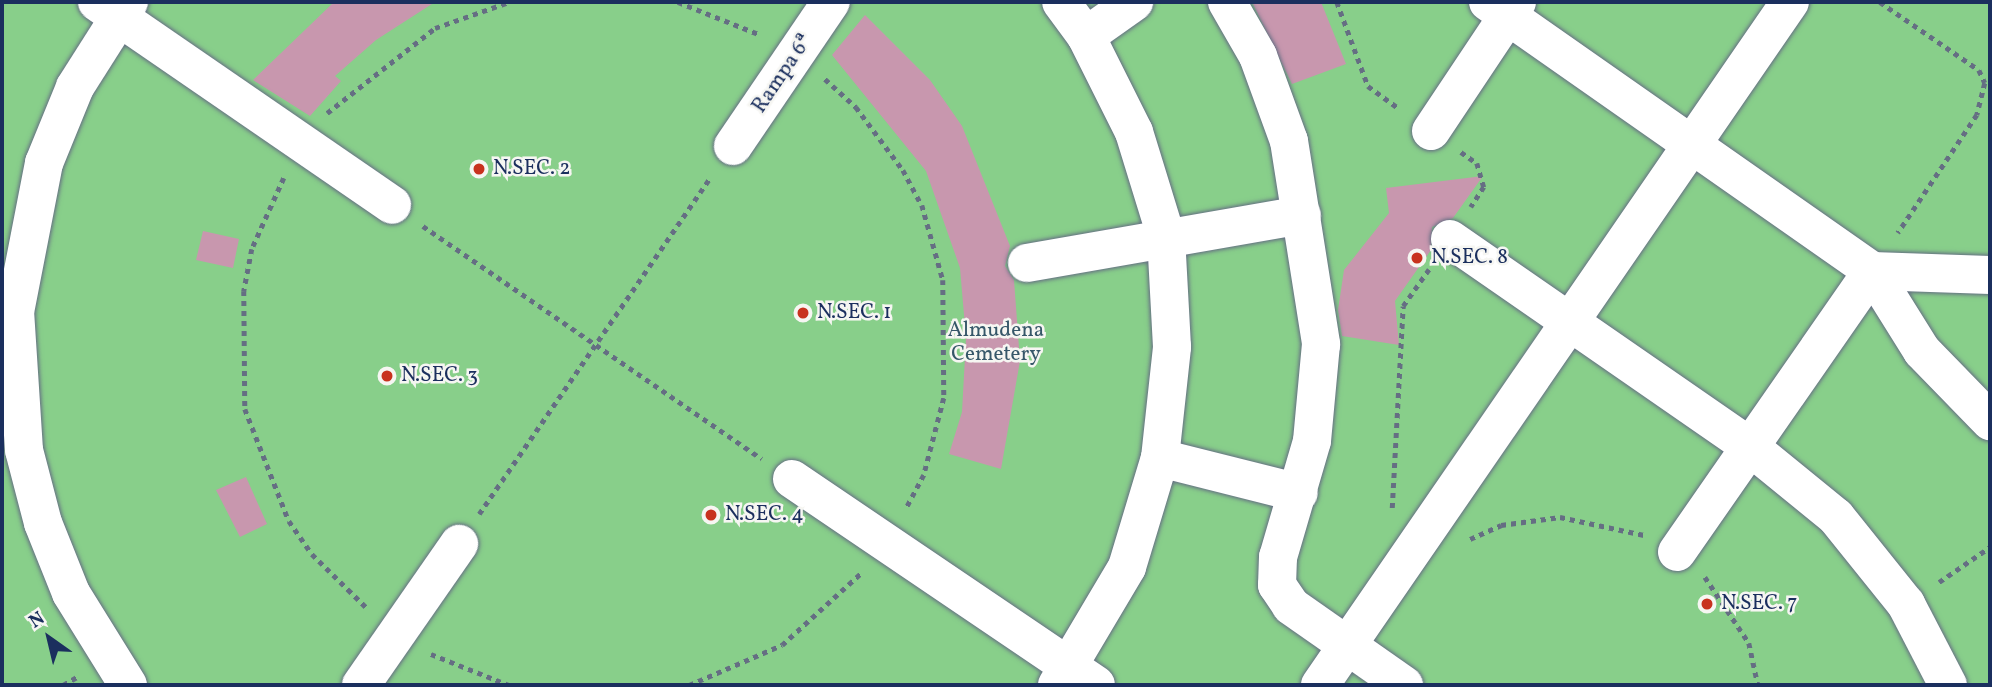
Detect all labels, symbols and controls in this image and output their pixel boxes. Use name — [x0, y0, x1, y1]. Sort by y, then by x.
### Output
street label: Rampa 6ª — [747, 30, 819, 118]
place label: N.SEC. 2 — [493, 156, 570, 182]
marker: N.SEC. 2 — [471, 161, 487, 177]
place label: N.SEC. 8 — [1431, 245, 1508, 271]
marker: N.SEC. 8 — [1409, 250, 1425, 266]
place label: N.SEC. 1 — [817, 300, 891, 326]
marker: N.SEC. 1 — [795, 305, 811, 321]
park label: Almudena Cemetery — [948, 318, 1044, 368]
place label: N.SEC. 3 — [401, 363, 478, 389]
marker: N.SEC. 3 — [379, 368, 395, 384]
place label: N.SEC. 4 — [725, 502, 804, 528]
marker: N.SEC. 4 — [703, 507, 719, 523]
place label: N.SEC. 7 — [1721, 591, 1797, 617]
marker: N.SEC. 7 — [1699, 596, 1715, 612]
north arrow — [14, 603, 84, 673]
text: N — [24, 606, 50, 635]

